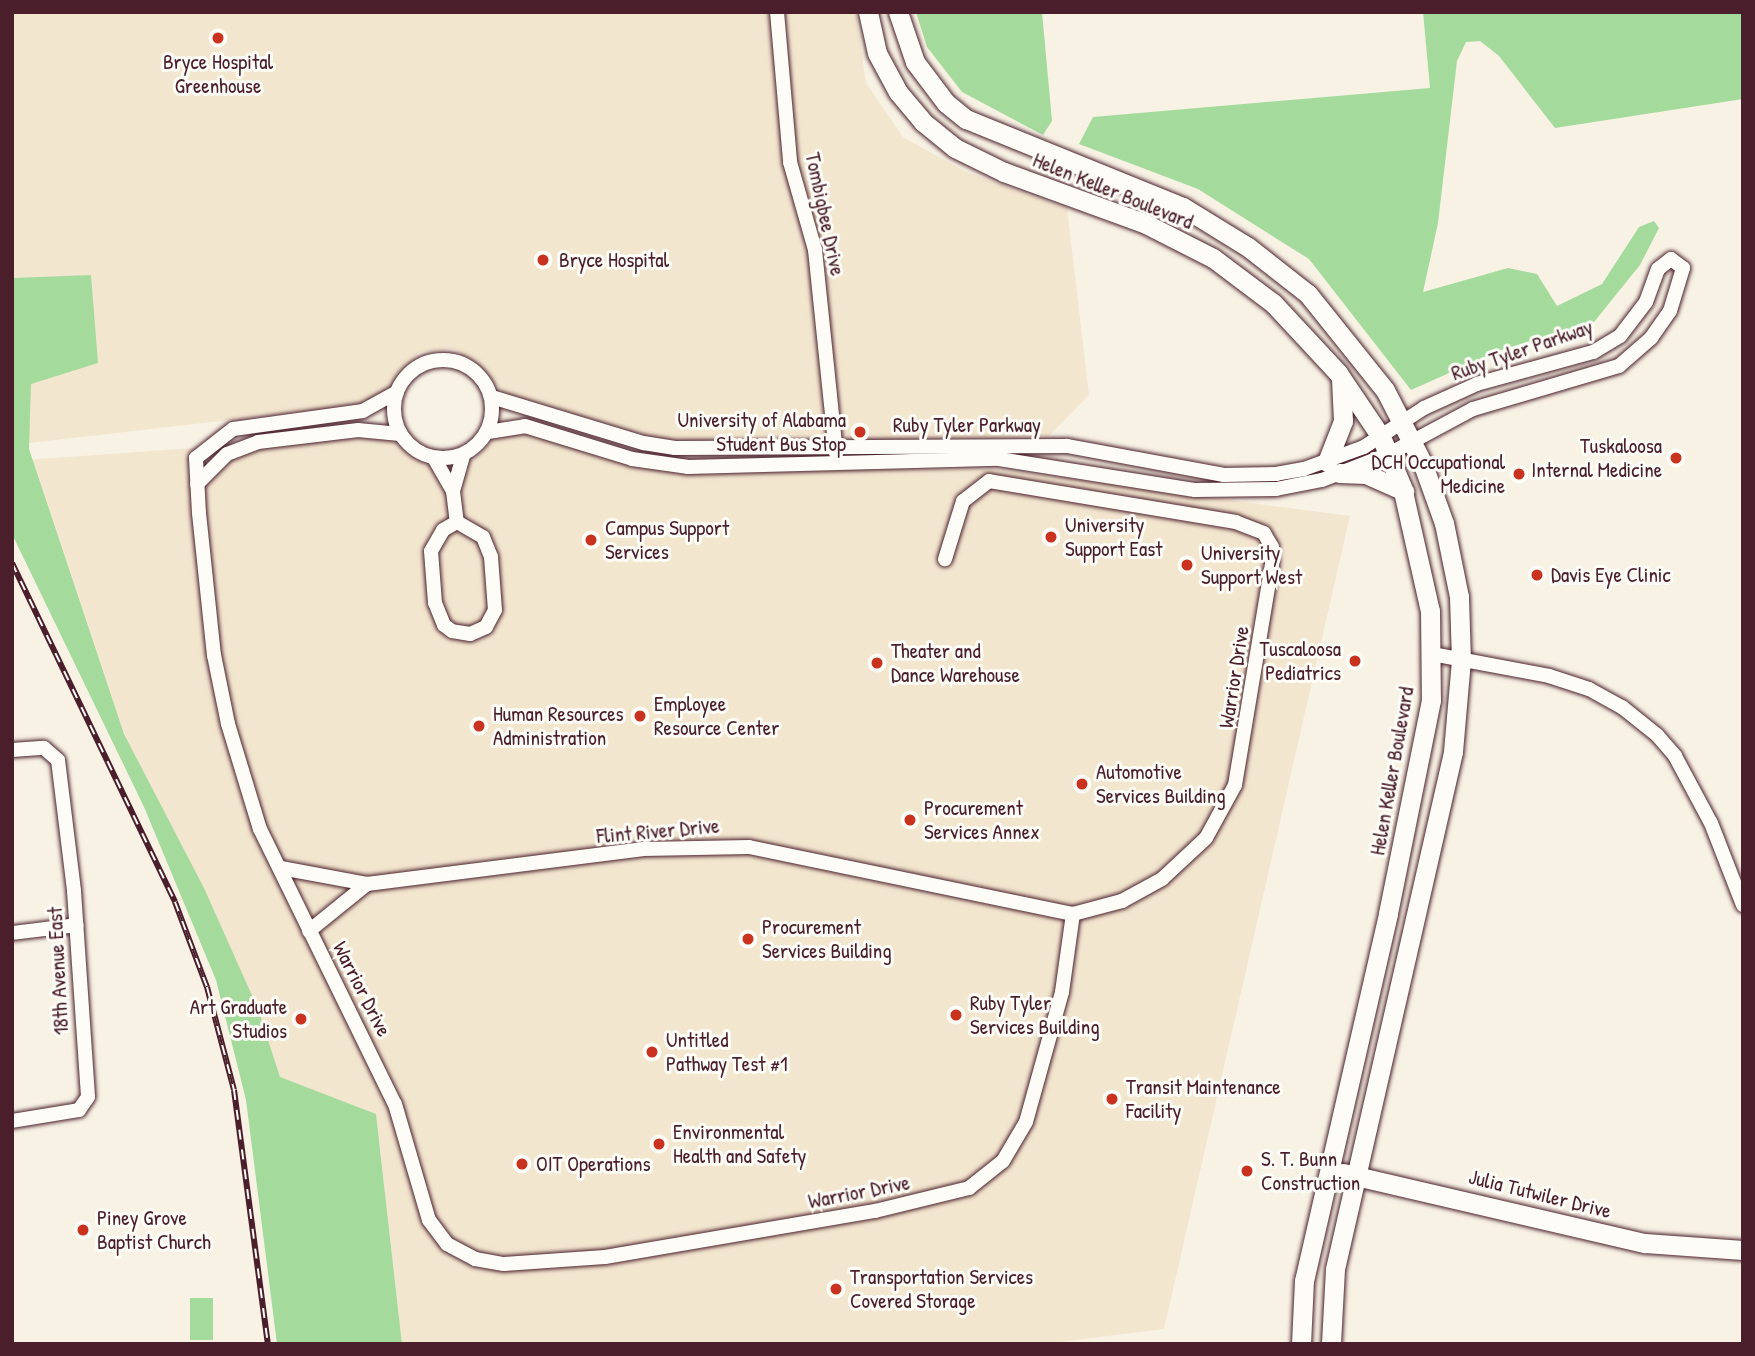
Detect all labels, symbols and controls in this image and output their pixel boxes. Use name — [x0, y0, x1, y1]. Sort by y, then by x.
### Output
marker: Bryce Hospital Greenhouse — [210, 30, 226, 46]
place label: Bryce Hospital Greenhouse — [163, 49, 273, 99]
street label: Helen Keller Boulevard — [1029, 147, 1197, 235]
street label: Tombigbee Drive — [800, 150, 850, 278]
place label: Bryce Hospital — [559, 247, 669, 273]
marker: Bryce Hospital — [533, 250, 553, 270]
street label: Ruby Tyler Parkway — [1448, 314, 1596, 386]
place label: University of Alabama Student Bus Stop — [677, 407, 846, 457]
street label: Ruby Tyler Parkway — [893, 412, 1041, 438]
marker: University of Alabama Student Bus Stop — [852, 424, 868, 440]
place label: Tuskaloosa Internal Medicine — [1531, 433, 1662, 483]
place label: DCH Occupational Medicine — [1372, 449, 1505, 499]
marker: Tuskaloosa Internal Medicine — [1668, 450, 1684, 466]
marker: DCH Occupational Medicine — [1511, 466, 1527, 482]
place label: University Support East — [1065, 512, 1162, 562]
place label: Campus Support Services — [605, 515, 729, 565]
marker: University Support East — [1043, 529, 1059, 545]
marker: Campus Support Services — [583, 532, 599, 548]
place label: University Support West — [1201, 540, 1302, 590]
marker: University Support West — [1179, 557, 1195, 573]
place label: Davis Eye Clinic — [1551, 562, 1671, 588]
marker: Davis Eye Clinic — [1529, 567, 1545, 583]
street label: Warrior Drive — [1214, 624, 1254, 730]
place label: Tuscaloosa Pediatrics — [1259, 636, 1341, 686]
place label: Theater and Dance Warehouse — [891, 638, 1020, 688]
marker: Tuscaloosa Pediatrics — [1347, 653, 1363, 669]
marker: Theater and Dance Warehouse — [869, 655, 885, 671]
street label: Helen Keller Boulevard — [1365, 685, 1419, 857]
place label: Employee Resource Center — [654, 691, 779, 741]
place label: Human Resources Administration — [493, 701, 624, 751]
marker: Employee Resource Center — [632, 708, 648, 724]
marker: Human Resources Administration — [471, 718, 487, 734]
place label: Automotive Services Building — [1096, 759, 1226, 809]
marker: Automotive Services Building — [1074, 776, 1090, 792]
place label: Procurement Services Annex — [924, 795, 1040, 845]
marker: Procurement Services Annex — [902, 812, 918, 828]
street label: Flint River Drive — [596, 813, 720, 849]
street label: 18th Avenue East — [42, 906, 74, 1036]
place label: Procurement Services Building — [762, 914, 892, 964]
marker: Procurement Services Building — [740, 931, 756, 947]
street label: Warrior Drive — [327, 937, 397, 1041]
place label: Ruby Tyler Services Building — [970, 990, 1100, 1040]
place label: Art Graduate Studios — [190, 994, 287, 1044]
marker: Ruby Tyler Services Building — [948, 1007, 964, 1023]
marker: Art Graduate Studios — [293, 1011, 309, 1027]
place label: Untitled Pathway Test #1 — [666, 1027, 788, 1077]
marker: Untitled Pathway Test #1 — [644, 1044, 660, 1060]
place label: Transit Maintenance Facility — [1126, 1074, 1281, 1124]
marker: Transit Maintenance Facility — [1104, 1091, 1120, 1107]
place label: Environmental Health and Safety — [673, 1119, 806, 1169]
marker: Environmental Health and Safety — [651, 1136, 667, 1152]
place label: S. T. Bunn Construction — [1261, 1146, 1360, 1196]
place label: OIT Operations — [536, 1151, 651, 1177]
marker: OIT Operations — [514, 1156, 530, 1172]
marker: S. T. Bunn Construction — [1239, 1163, 1255, 1179]
street label: Julia Tutwiler Drive — [1466, 1164, 1614, 1224]
street label: Warrior Drive — [806, 1170, 912, 1214]
place label: Piney Grove Baptist Church — [97, 1205, 211, 1255]
marker: Piney Grove Baptist Church — [75, 1222, 91, 1238]
place label: Transportation Services Covered Storage — [850, 1264, 1033, 1314]
marker: Transportation Services Covered Storage — [828, 1281, 844, 1297]

